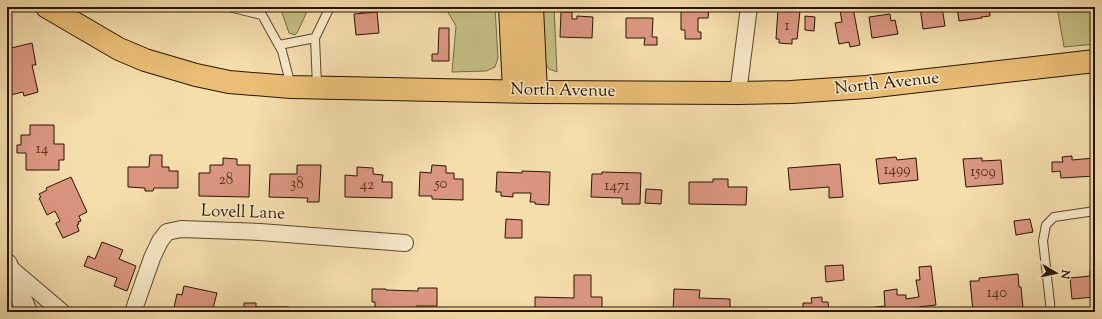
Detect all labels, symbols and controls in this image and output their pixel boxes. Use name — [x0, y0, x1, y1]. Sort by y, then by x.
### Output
house number: 1 — [784, 16, 790, 37]
street label: North Avenue — [833, 67, 941, 101]
street label: North Avenue — [510, 78, 616, 104]
house number: 14 — [36, 139, 49, 160]
house number: 1499 — [883, 160, 911, 181]
house number: 1509 — [970, 162, 996, 183]
house number: 28 — [219, 170, 233, 191]
house number: 38 — [290, 174, 304, 195]
house number: 50 — [433, 174, 448, 195]
house number: 42 — [360, 175, 374, 196]
house number: 1471 — [604, 176, 630, 197]
street label: Lovell Lane — [200, 200, 286, 226]
north arrow — [1036, 253, 1076, 293]
text: N — [1056, 268, 1074, 280]
house number: 140 — [987, 283, 1007, 304]

